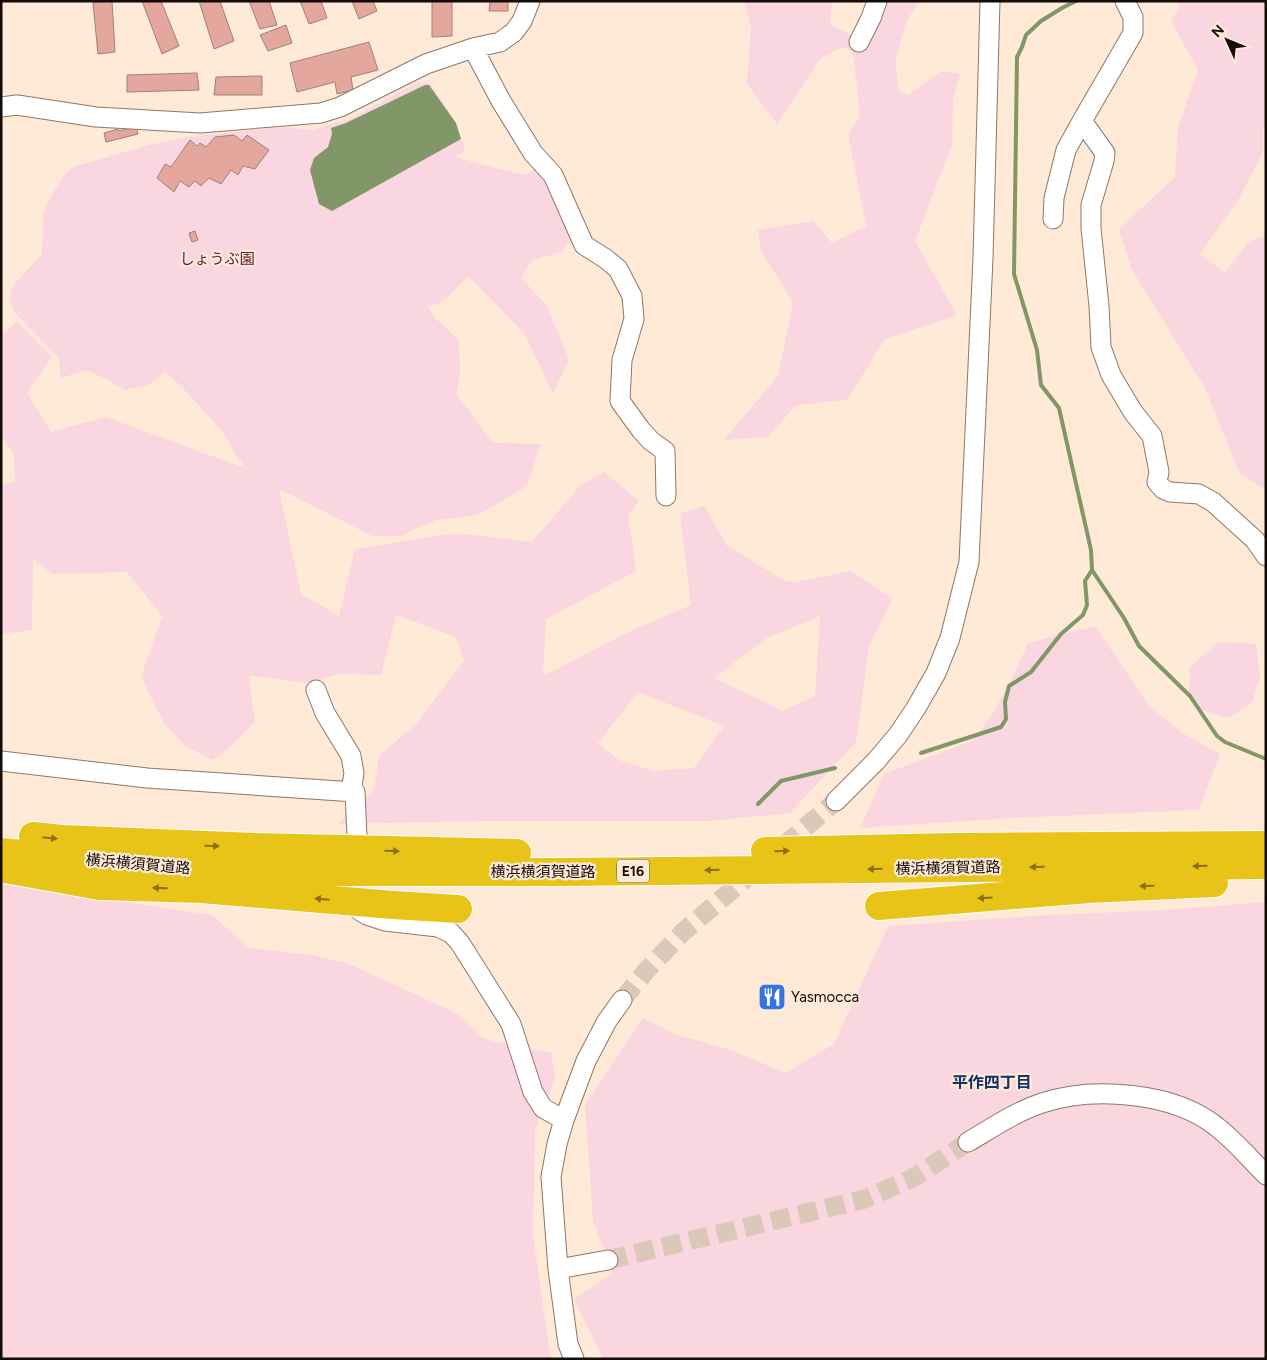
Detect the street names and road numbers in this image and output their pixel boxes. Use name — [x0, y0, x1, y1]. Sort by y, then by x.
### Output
street label: 横浜横須賀道路 — [85, 850, 191, 878]
street label: 横浜横須賀道路 — [895, 858, 1001, 878]
road number: E16 — [617, 859, 649, 882]
street label: 横浜横須賀道路 — [490, 863, 596, 881]

